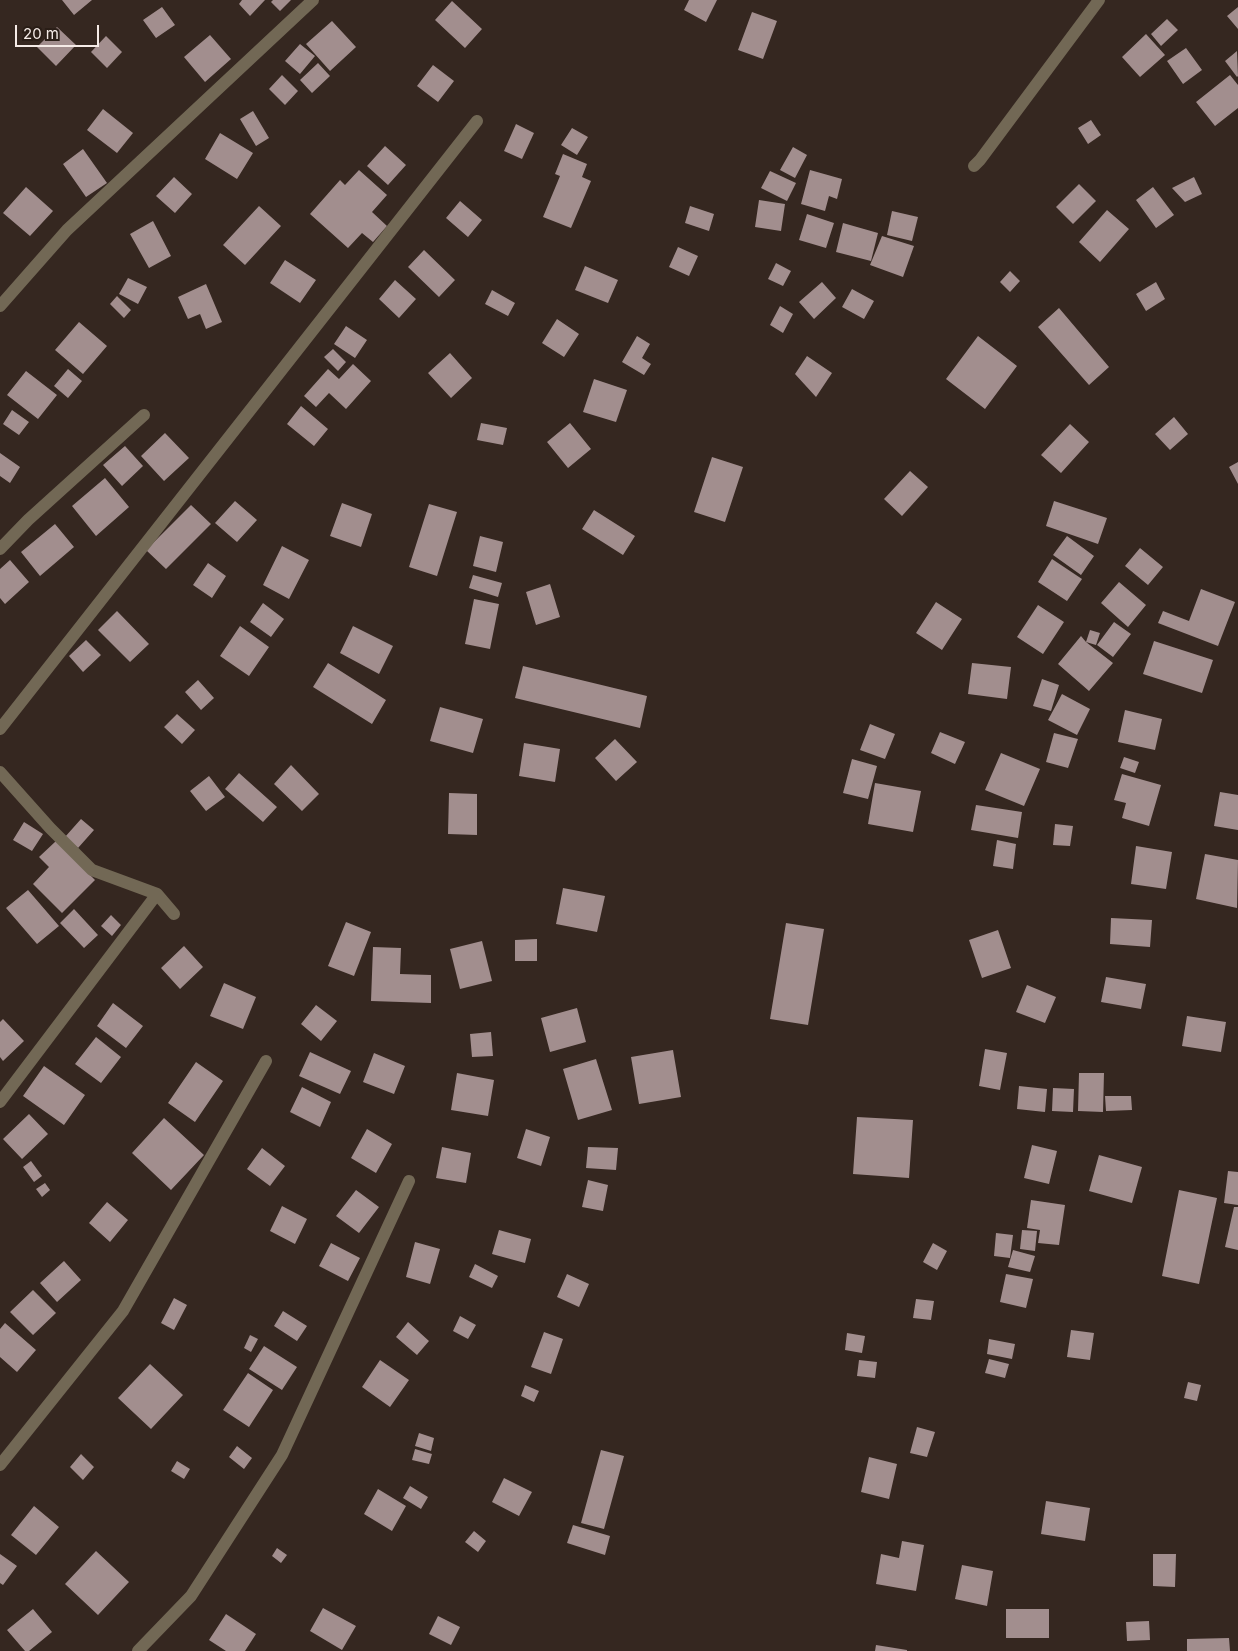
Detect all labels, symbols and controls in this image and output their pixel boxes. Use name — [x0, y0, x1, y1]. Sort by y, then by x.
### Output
scale bar — [18, 15, 101, 47]
text: 20 m — [23, 24, 59, 43]

